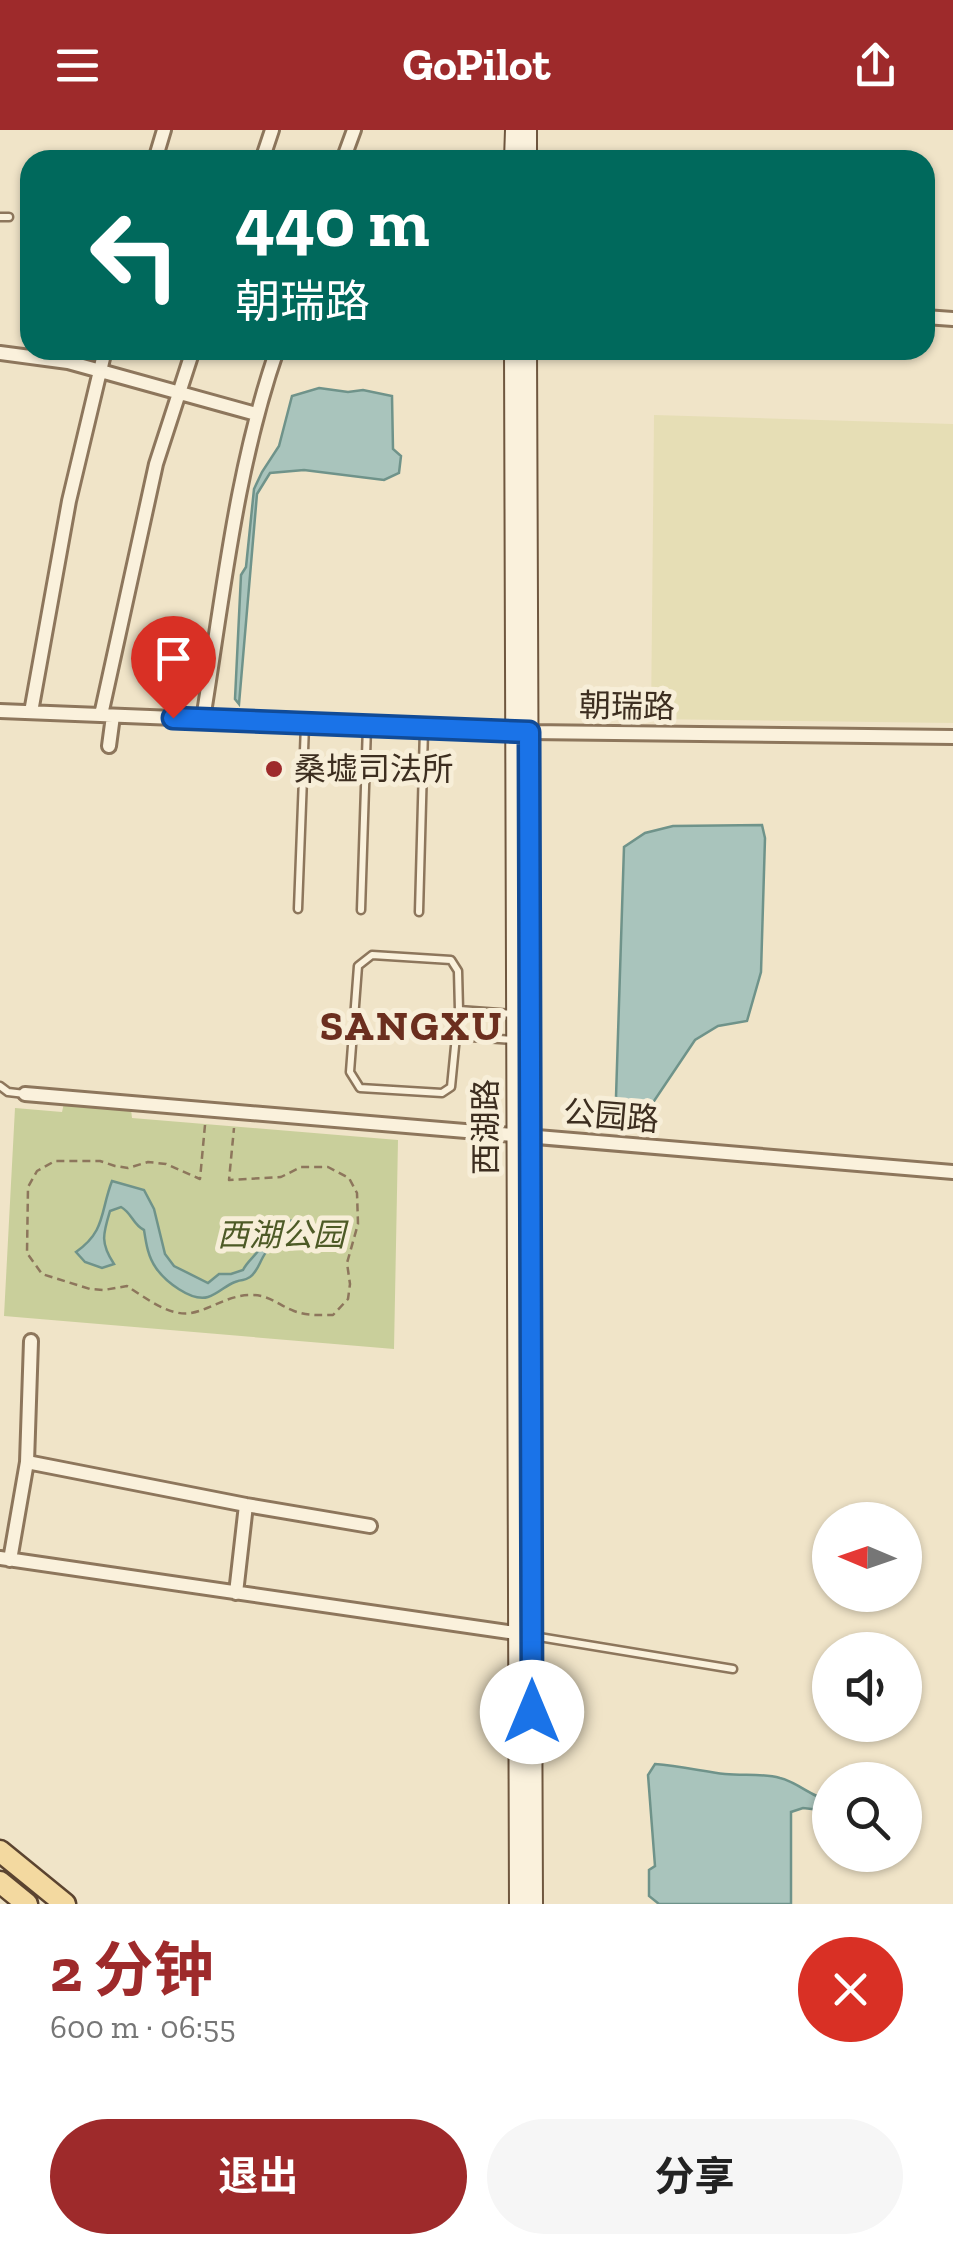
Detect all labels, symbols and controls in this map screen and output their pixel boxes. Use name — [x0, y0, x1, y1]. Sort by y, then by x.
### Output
icon: menu — [50, 38, 105, 93]
text: GoPilot — [403, 38, 550, 92]
icon: share — [848, 38, 903, 93]
text: 440 m — [235, 180, 430, 264]
icon: left — [70, 190, 200, 320]
text: 朝瑞路 — [235, 275, 370, 329]
pin — [131, 616, 216, 719]
icon: arrive — [146, 631, 201, 686]
street label: 朝瑞路 — [579, 686, 675, 726]
place label: 桑墟司法所 — [294, 750, 454, 788]
marker: 桑墟司法所 — [263, 758, 285, 780]
district label: SANGXU — [320, 1000, 504, 1051]
street label: 西湖路 — [467, 1079, 505, 1175]
street label: 公园路 — [562, 1093, 660, 1139]
park label: 西湖公园 — [217, 1216, 349, 1254]
north arrow — [812, 1502, 922, 1612]
map controls — [812, 1502, 922, 1872]
button: sound — [812, 1632, 922, 1742]
position arrow — [480, 1660, 584, 1764]
button: search — [812, 1762, 922, 1872]
text: 2 分钟 — [50, 1934, 213, 2006]
button: close — [798, 1937, 903, 2042]
text: 600 m · 06:55 — [50, 2008, 236, 2046]
button: 退出 — [50, 2119, 467, 2234]
button: 分享 — [487, 2119, 903, 2234]

